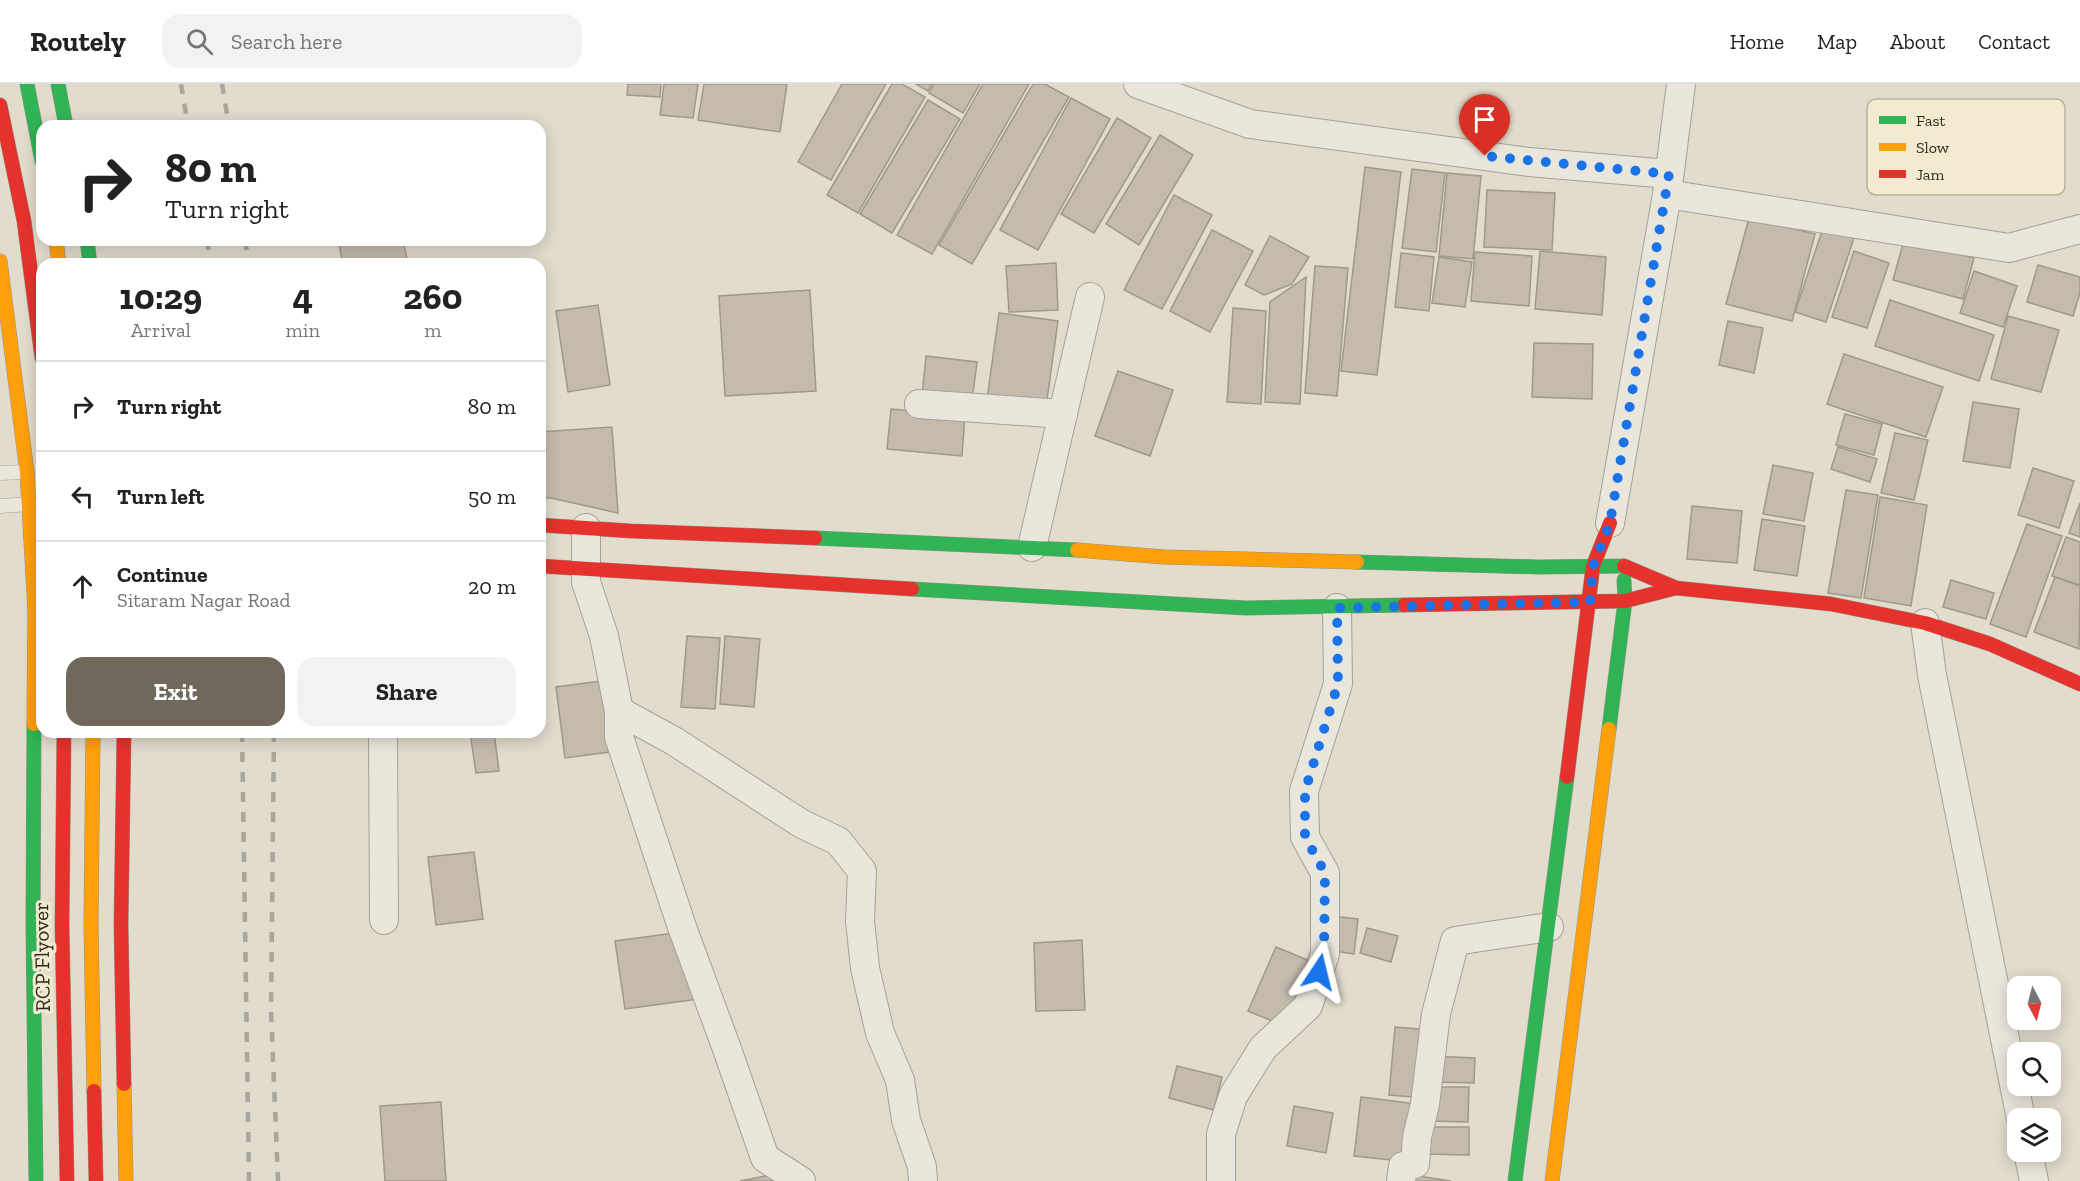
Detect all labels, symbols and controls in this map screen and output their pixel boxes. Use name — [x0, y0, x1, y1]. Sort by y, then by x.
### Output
search box — [162, 14, 582, 68]
text: Routely — [30, 25, 126, 58]
icon: search — [183, 25, 216, 58]
text: Search here — [231, 28, 342, 55]
text: Home — [1730, 29, 1784, 54]
text: Map — [1817, 29, 1857, 54]
text: About — [1890, 29, 1945, 54]
text: Contact — [1978, 29, 2050, 54]
pin — [1459, 94, 1510, 156]
legend — [1867, 99, 2065, 195]
icon: arrive — [1468, 103, 1501, 136]
text: Fast — [1916, 111, 1945, 130]
text: Slow — [1916, 138, 1950, 157]
text: 80 m — [165, 142, 256, 193]
icon: right — [66, 144, 144, 222]
text: Jam — [1916, 165, 1945, 184]
text: Turn right — [165, 193, 289, 225]
text: 10:29 — [119, 275, 202, 318]
text: 4 — [292, 275, 313, 318]
text: 260 — [403, 275, 463, 318]
text: Arrival — [131, 318, 191, 342]
text: min — [286, 318, 320, 342]
text: m — [424, 318, 442, 342]
icon: right — [66, 390, 99, 423]
text: Turn right — [117, 393, 221, 420]
text: 80 m — [468, 393, 516, 420]
icon: left — [66, 480, 99, 513]
text: Turn left — [117, 483, 204, 510]
text: 50 m — [468, 483, 516, 510]
text: Continue — [117, 561, 208, 588]
icon: ahead — [66, 570, 99, 603]
text: 20 m — [468, 573, 516, 600]
text: Sitaram Nagar Road — [117, 588, 290, 612]
button: Exit — [66, 657, 285, 726]
button: Share — [297, 657, 516, 726]
street label: RCP Flyover — [28, 902, 55, 1012]
position arrow — [1287, 940, 1351, 1004]
north arrow — [2007, 976, 2061, 1030]
map controls — [2007, 976, 2061, 1162]
button: search — [2007, 1042, 2061, 1096]
button: layers — [2007, 1108, 2061, 1162]

